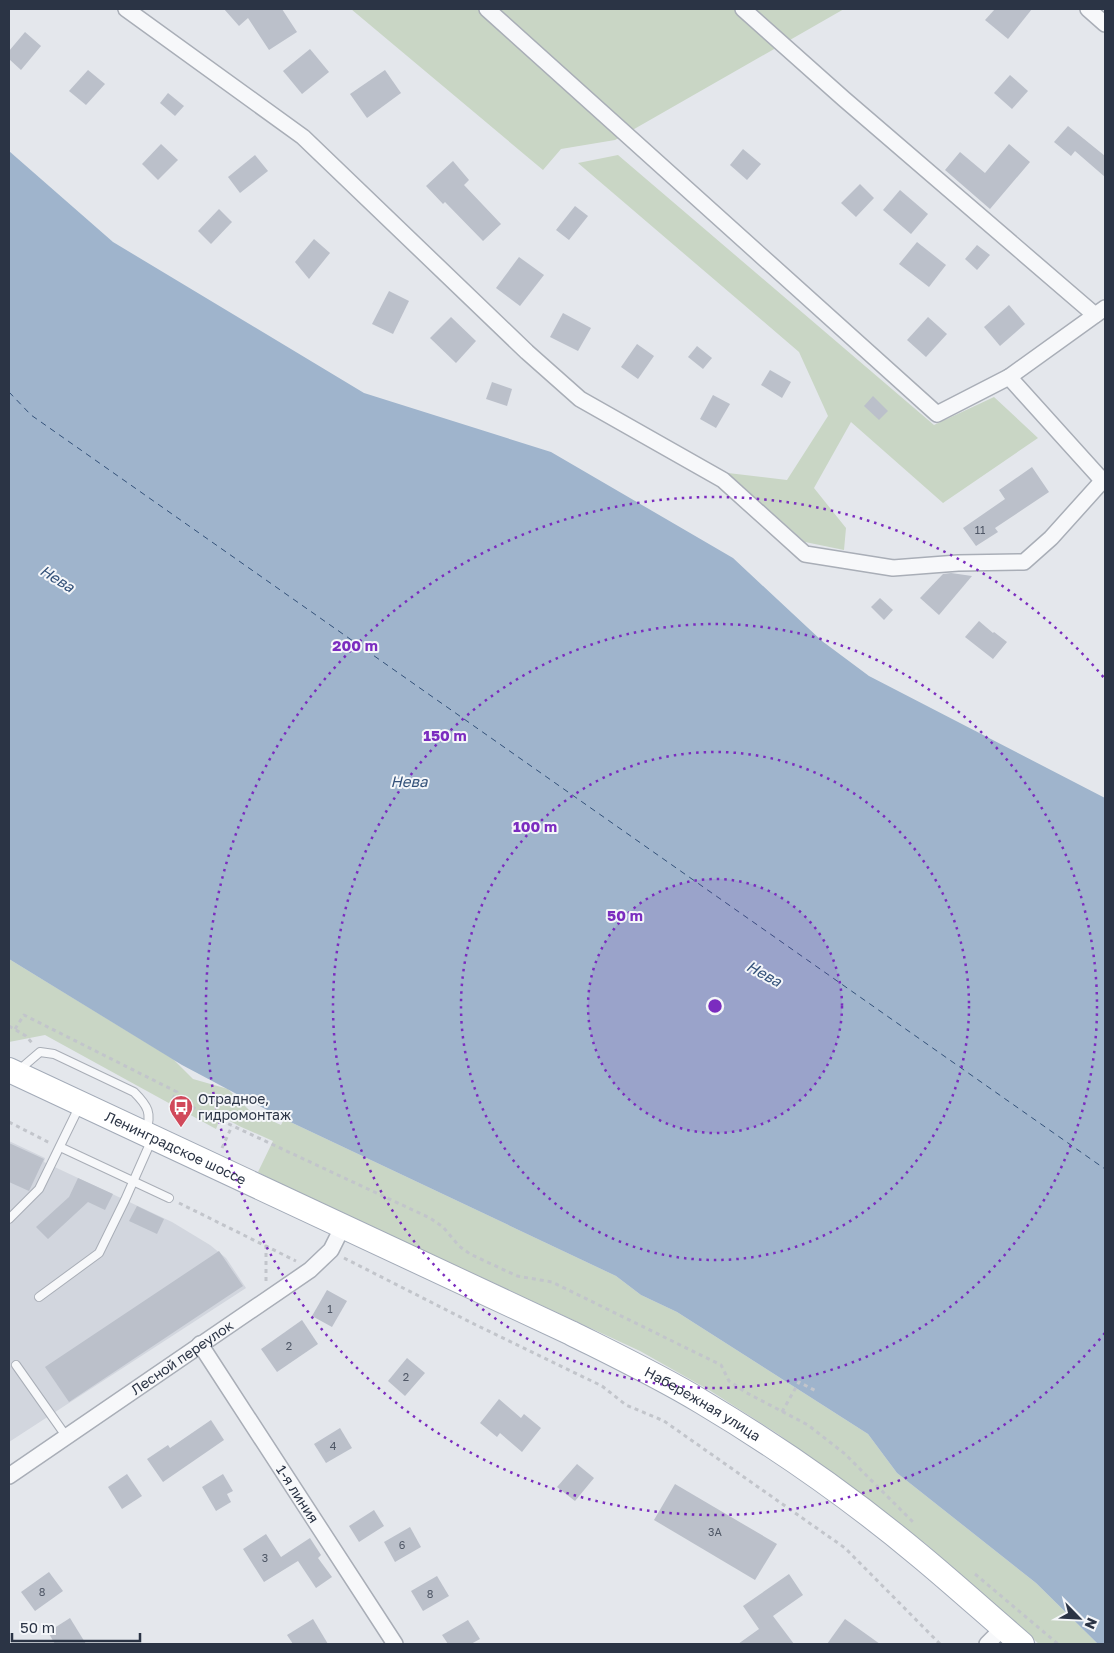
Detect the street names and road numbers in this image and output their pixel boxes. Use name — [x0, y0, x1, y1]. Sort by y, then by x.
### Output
street label: Ленинградское шоссе — [103, 1107, 249, 1188]
street label: Лесной переулок — [128, 1316, 236, 1398]
street label: Набережная улица — [642, 1363, 764, 1444]
street label: 1-я линия — [273, 1462, 323, 1526]

